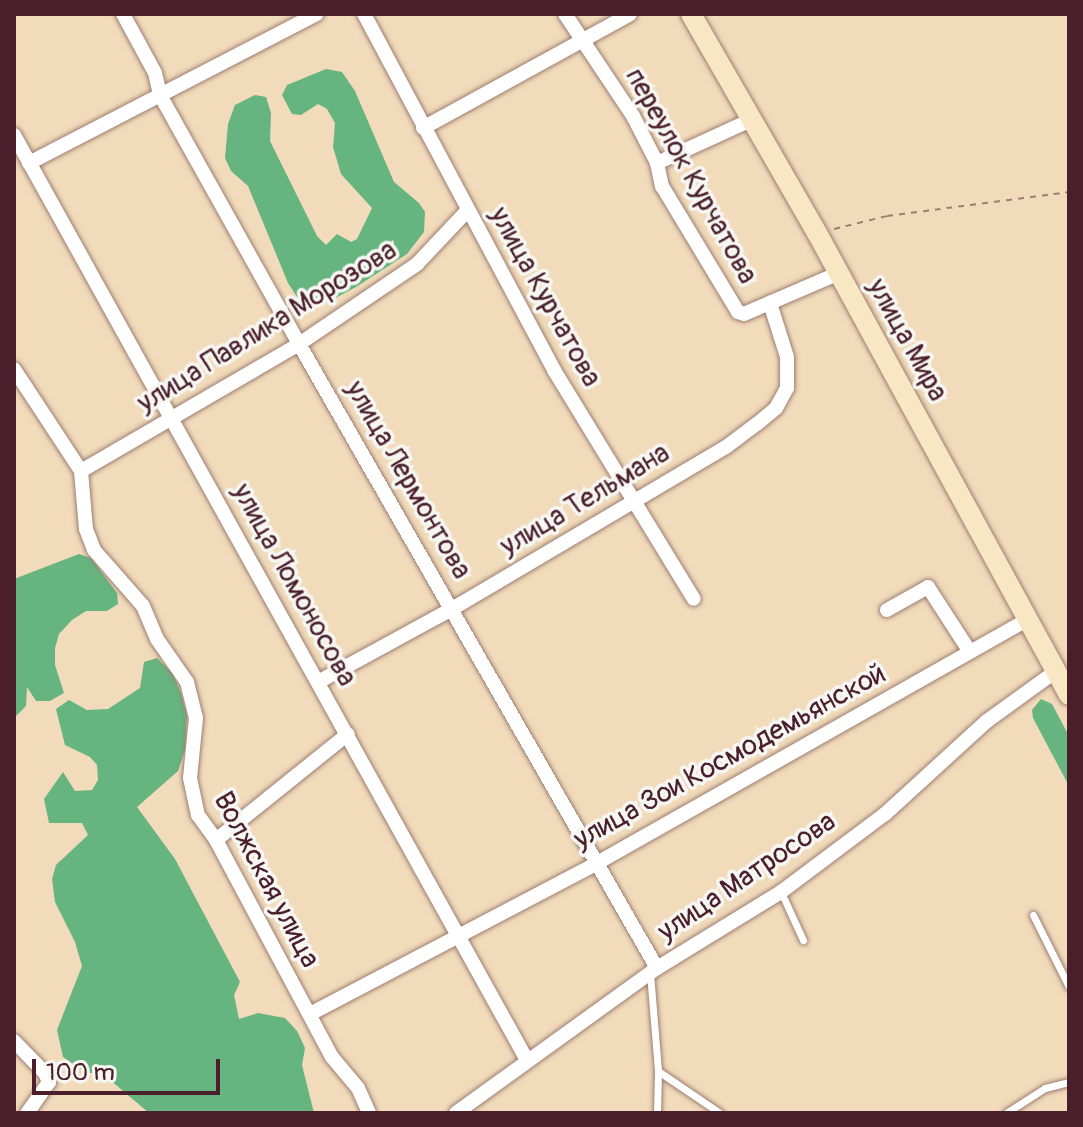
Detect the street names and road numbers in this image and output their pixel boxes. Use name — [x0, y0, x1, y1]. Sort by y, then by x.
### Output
street label: переулок Курчатова — [618, 62, 764, 290]
street label: улица Курчатова — [482, 201, 608, 393]
street label: улица Павлика Морозова — [131, 234, 403, 420]
street label: улица Мира — [860, 273, 954, 407]
street label: улица Лермонтова — [338, 375, 478, 585]
street label: улица Тельмана — [494, 436, 676, 564]
street label: улица Ломоносова — [224, 478, 364, 692]
street label: улица Зои Космодемьянской — [568, 657, 892, 857]
street label: Волжская улица — [206, 786, 326, 974]
street label: улица Матросова — [652, 805, 842, 949]

